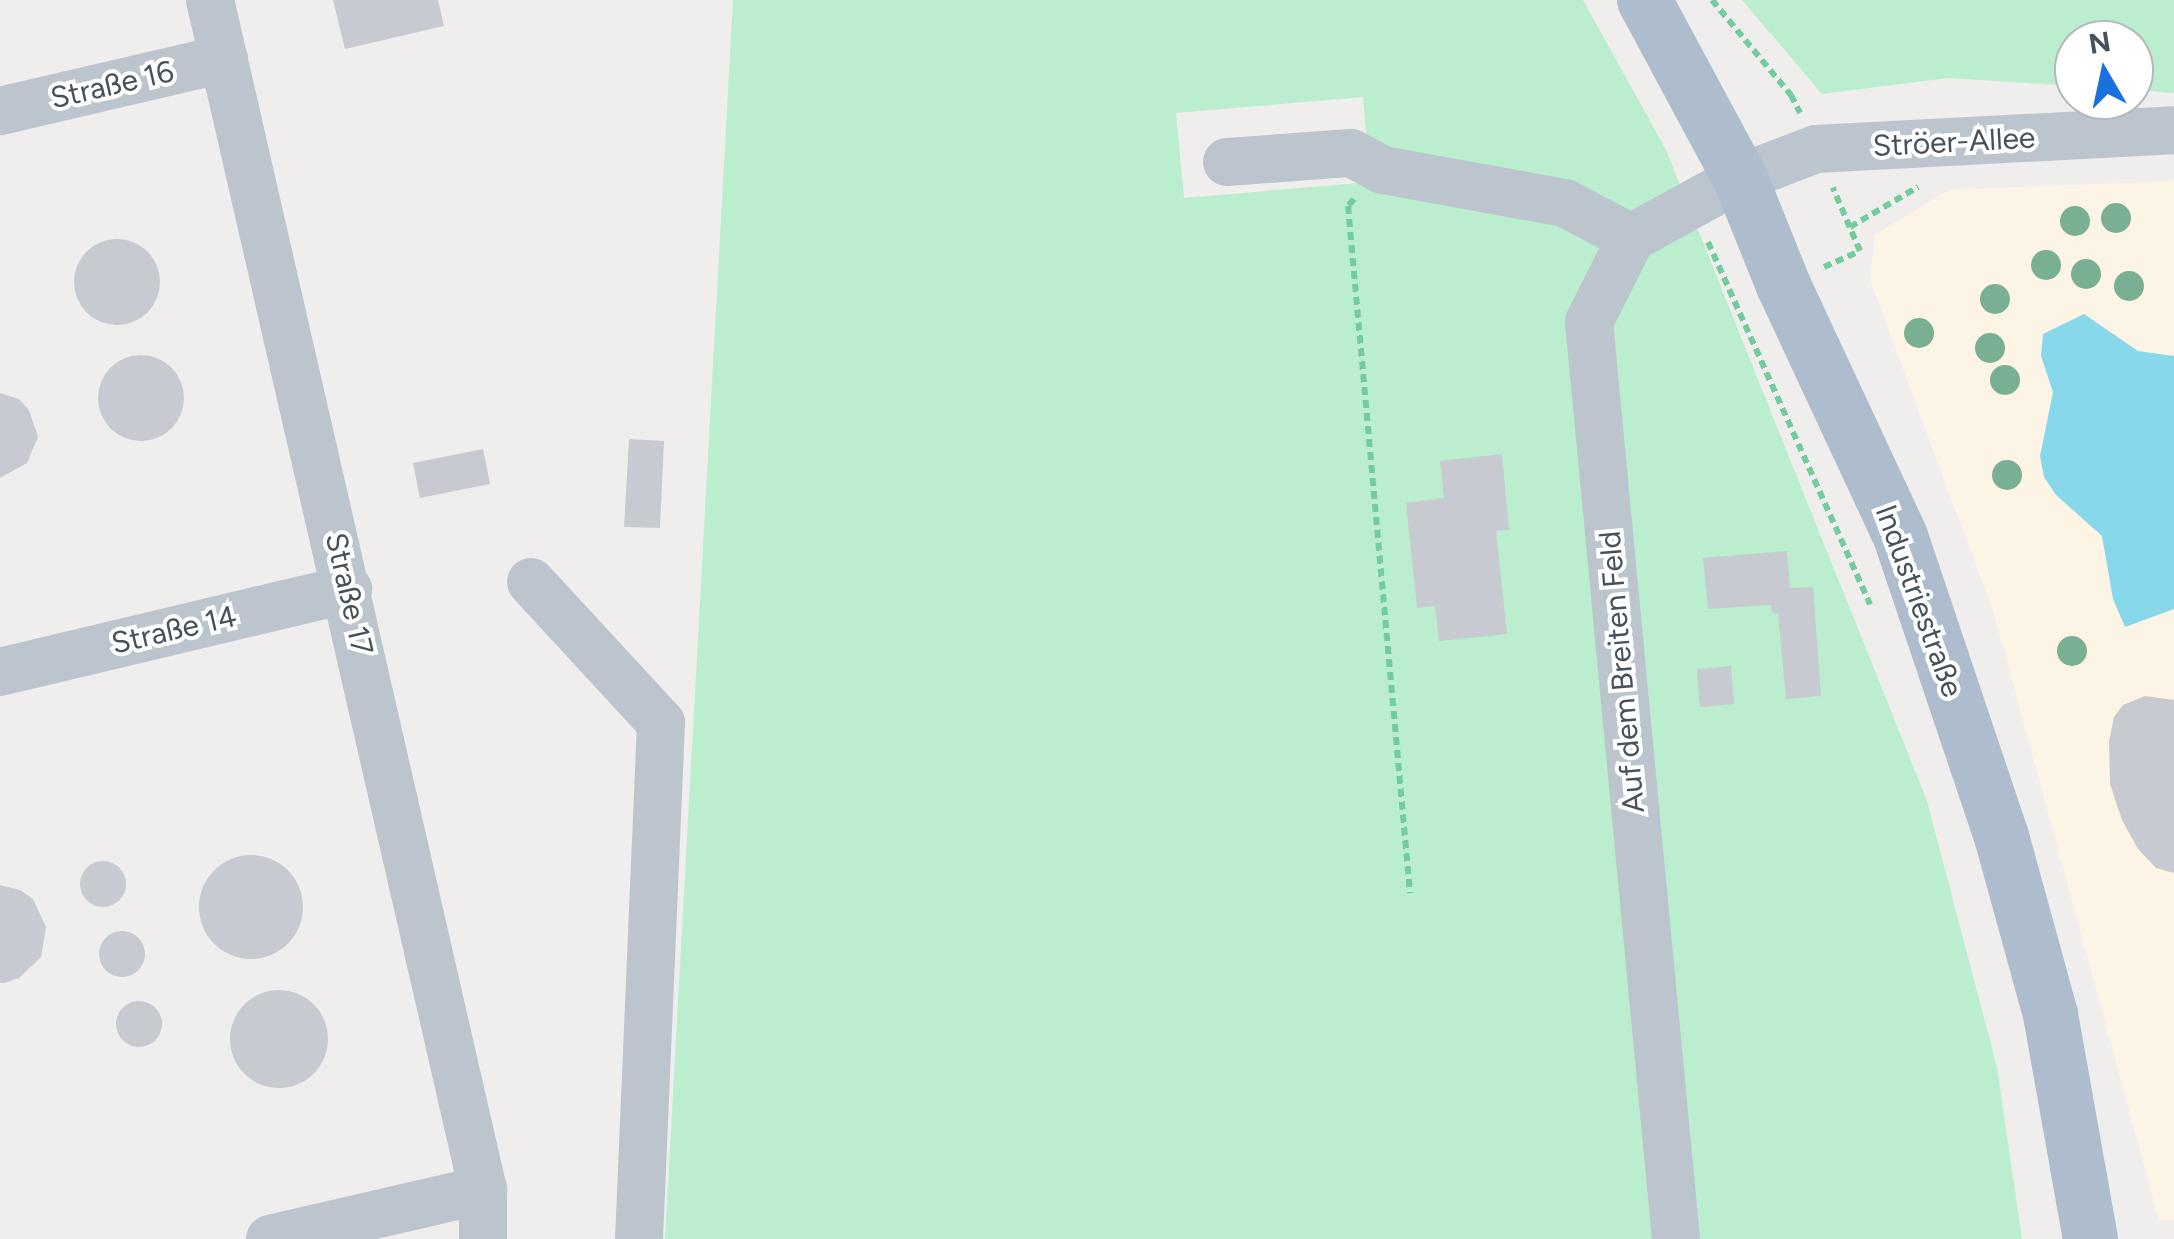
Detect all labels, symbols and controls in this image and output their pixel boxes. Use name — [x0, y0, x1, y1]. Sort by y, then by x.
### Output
north arrow — [2054, 20, 2154, 120]
text: N — [2086, 24, 2113, 61]
street label: Straße 16 — [47, 53, 177, 117]
street label: Ströer-Allee — [1872, 120, 2036, 164]
street label: Industriestraße — [1868, 500, 1970, 702]
street label: Straße 17 — [317, 529, 381, 659]
street label: Auf dem Breiten Feld — [1592, 530, 1652, 814]
street label: Straße 14 — [108, 598, 240, 662]

